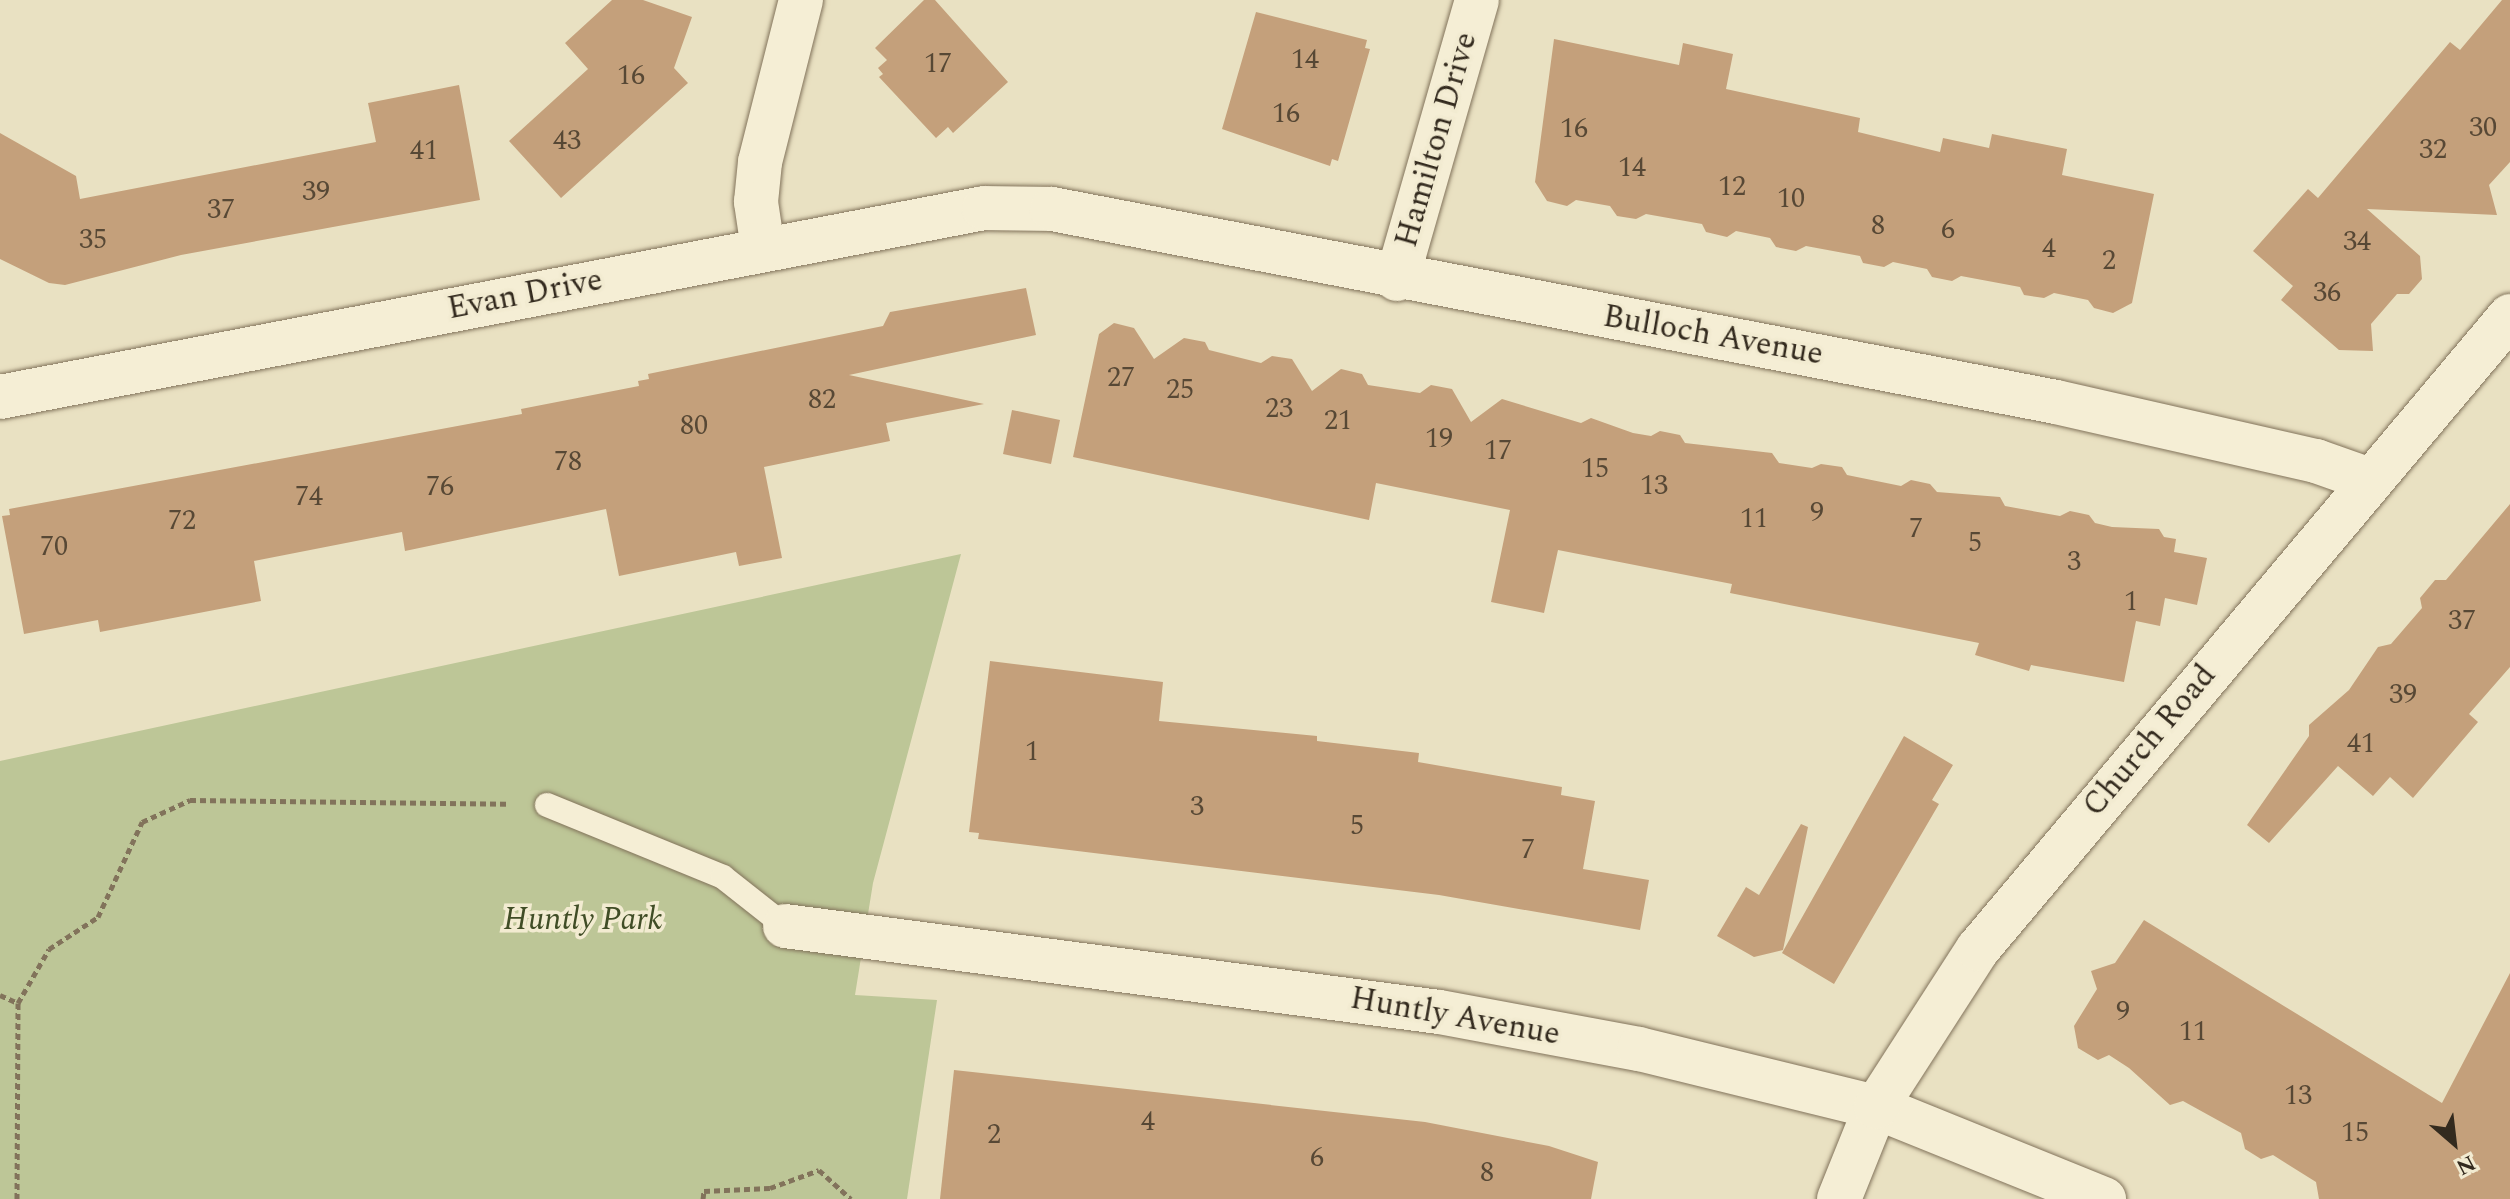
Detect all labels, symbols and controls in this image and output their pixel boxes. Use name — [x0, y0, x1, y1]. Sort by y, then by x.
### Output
street label: Hamilton Drive — [1388, 28, 1486, 252]
house number: 14 — [1291, 43, 1319, 77]
house number: 17 — [924, 47, 952, 81]
house number: 16 — [617, 59, 645, 93]
house number: 16 — [1272, 97, 1300, 131]
house number: 30 — [2469, 111, 2497, 145]
house number: 16 — [1560, 112, 1588, 146]
house number: 43 — [553, 124, 581, 158]
house number: 32 — [2419, 133, 2447, 167]
house number: 41 — [410, 134, 438, 168]
house number: 14 — [1618, 151, 1646, 185]
house number: 12 — [1718, 170, 1746, 204]
house number: 39 — [302, 175, 330, 209]
house number: 10 — [1777, 182, 1805, 216]
house number: 37 — [207, 193, 235, 227]
house number: 8 — [1871, 209, 1885, 243]
house number: 6 — [1941, 213, 1955, 247]
house number: 35 — [79, 223, 107, 257]
house number: 34 — [2343, 225, 2371, 259]
house number: 4 — [2042, 232, 2056, 266]
house number: 2 — [2102, 244, 2116, 278]
street label: Evan Drive — [444, 261, 606, 329]
house number: 36 — [2313, 276, 2341, 310]
street label: Bulloch Avenue — [1600, 298, 1826, 374]
house number: 27 — [1107, 361, 1135, 395]
house number: 25 — [1166, 373, 1194, 407]
house number: 82 — [808, 383, 836, 417]
house number: 23 — [1265, 392, 1293, 426]
house number: 21 — [1324, 404, 1352, 438]
house number: 80 — [680, 409, 708, 443]
house number: 19 — [1425, 422, 1453, 456]
house number: 17 — [1484, 434, 1512, 468]
house number: 78 — [554, 445, 582, 479]
house number: 15 — [1581, 452, 1609, 486]
house number: 13 — [1640, 469, 1668, 503]
house number: 76 — [426, 470, 454, 504]
house number: 74 — [295, 480, 323, 514]
house number: 9 — [1810, 496, 1824, 530]
house number: 11 — [1740, 502, 1768, 536]
house number: 72 — [168, 504, 196, 538]
house number: 7 — [1909, 512, 1923, 546]
house number: 5 — [1968, 526, 1982, 560]
house number: 70 — [40, 530, 68, 564]
house number: 3 — [2067, 545, 2081, 579]
house number: 1 — [2124, 585, 2138, 619]
house number: 37 — [2448, 604, 2476, 638]
street label: Church Road — [2075, 657, 2225, 825]
house number: 39 — [2389, 678, 2417, 712]
house number: 41 — [2347, 727, 2375, 761]
house number: 1 — [1025, 735, 1039, 769]
house number: 3 — [1190, 790, 1204, 824]
house number: 5 — [1350, 809, 1364, 843]
house number: 7 — [1521, 833, 1535, 867]
park label: Huntly Park — [504, 901, 662, 939]
street label: Huntly Avenue — [1347, 980, 1563, 1054]
house number: 9 — [2116, 995, 2130, 1029]
house number: 11 — [2179, 1015, 2207, 1049]
house number: 13 — [2284, 1079, 2312, 1113]
north arrow — [2414, 1103, 2494, 1183]
house number: 4 — [1141, 1105, 1155, 1139]
house number: 15 — [2341, 1116, 2369, 1150]
house number: 2 — [987, 1118, 1001, 1152]
house number: 6 — [1310, 1141, 1324, 1175]
text: N — [2450, 1146, 2481, 1183]
house number: 8 — [1480, 1156, 1494, 1190]

